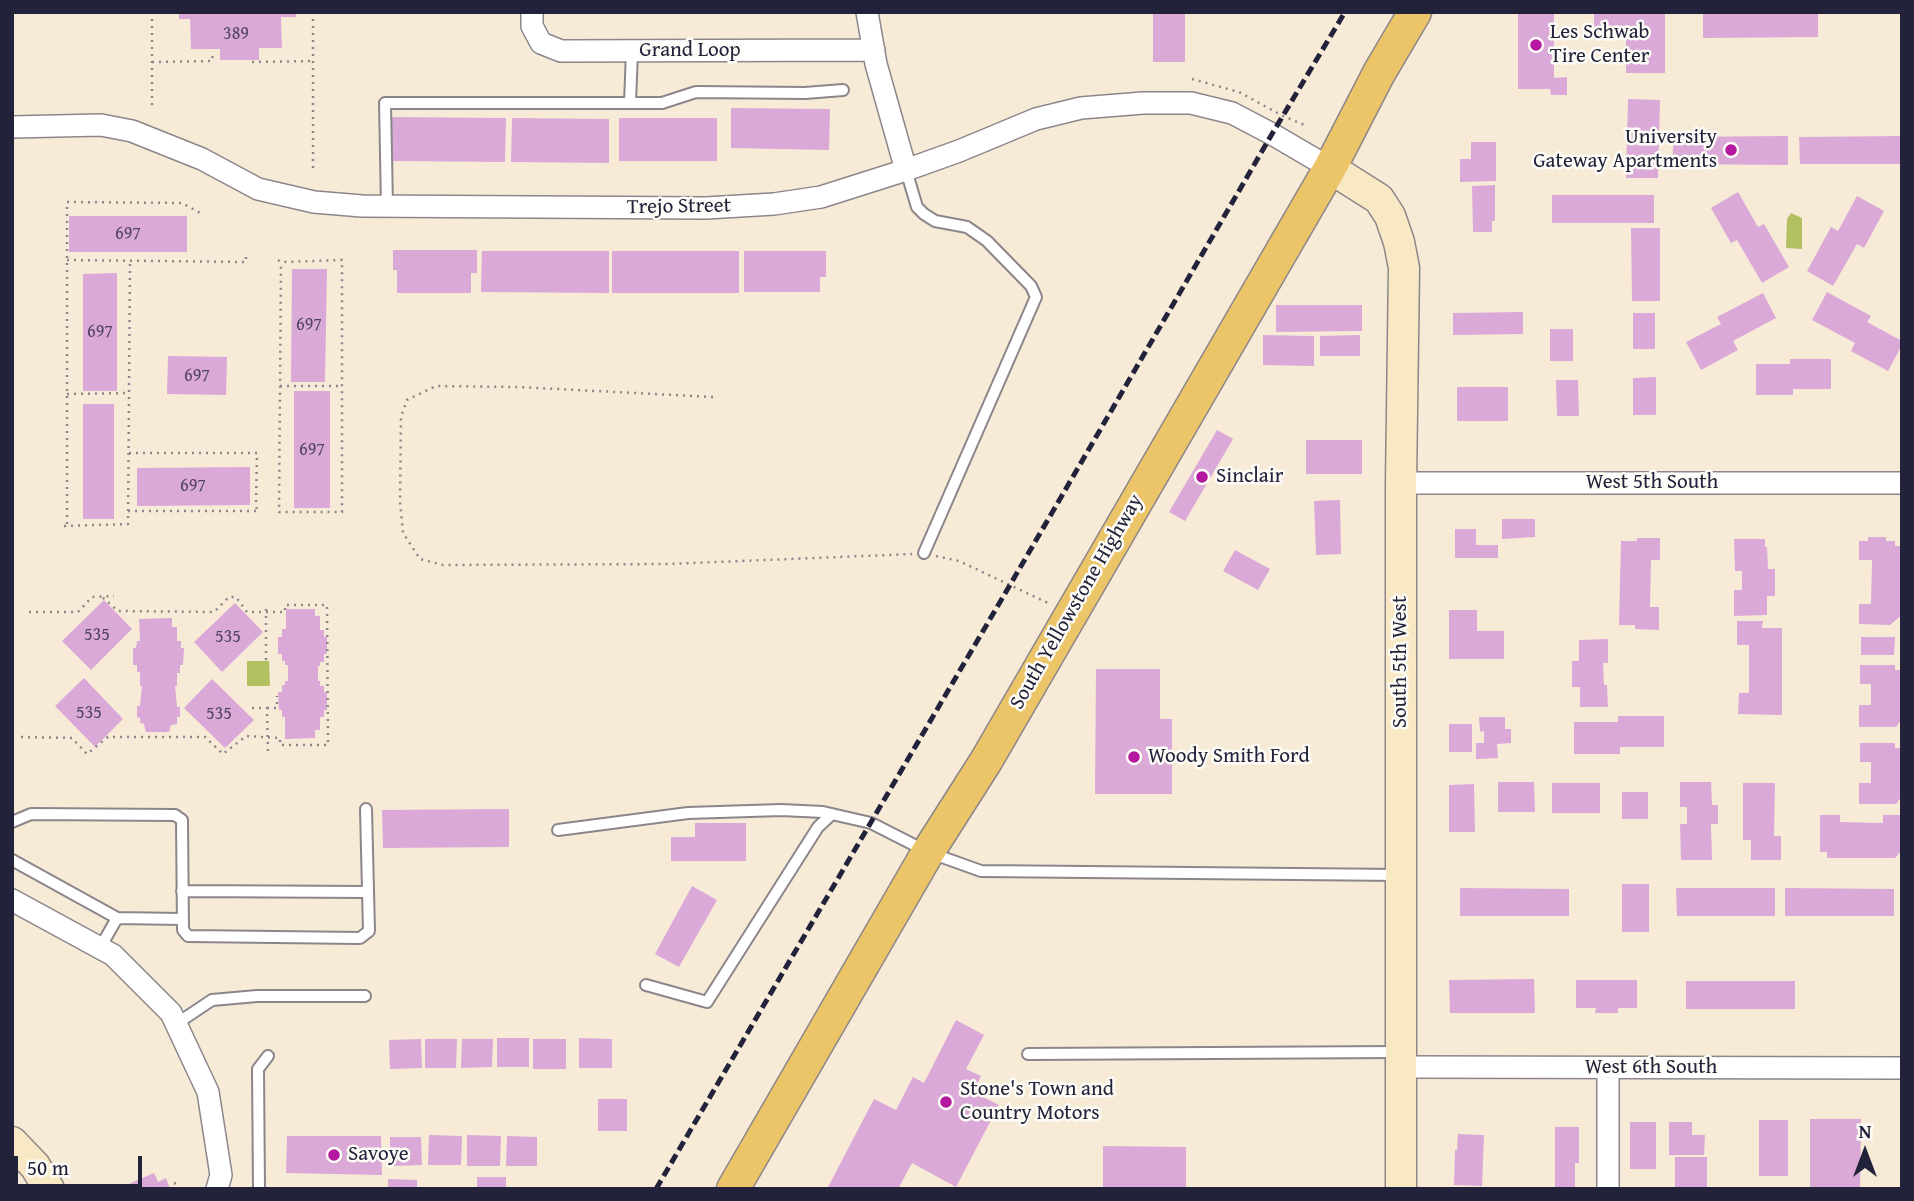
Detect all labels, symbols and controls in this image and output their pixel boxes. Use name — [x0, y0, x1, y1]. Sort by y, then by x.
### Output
place label: Les Schwab Tire Center — [1550, 20, 1649, 70]
house number: 389 — [223, 23, 249, 45]
marker: Les Schwab Tire Center — [1528, 37, 1544, 53]
street label: Grand Loop — [639, 38, 741, 64]
place label: University Gateway Apartments — [1533, 125, 1717, 175]
marker: University Gateway Apartments — [1723, 142, 1739, 158]
street label: Trejo Street — [627, 193, 731, 221]
house number: 697 — [115, 223, 141, 245]
house number: 697 — [296, 314, 322, 336]
house number: 697 — [87, 321, 113, 343]
house number: 697 — [184, 365, 210, 387]
house number: 697 — [299, 439, 325, 461]
place label: Sinclair — [1216, 464, 1283, 490]
marker: Sinclair — [1194, 469, 1210, 485]
street label: West 5th South — [1586, 470, 1718, 496]
house number: 697 — [180, 475, 206, 497]
street label: South Yellowstone Highway — [1005, 490, 1149, 714]
street label: South 5th West — [1388, 596, 1414, 728]
house number: 535 — [84, 624, 110, 646]
house number: 535 — [215, 626, 241, 648]
house number: 535 — [76, 702, 102, 724]
house number: 535 — [206, 703, 232, 725]
place label: Woody Smith Ford — [1148, 744, 1310, 770]
marker: Woody Smith Ford — [1126, 749, 1142, 765]
street label: West 6th South — [1585, 1055, 1717, 1081]
place label: Stone's Town and Country Motors — [960, 1077, 1114, 1127]
marker: Stone's Town and Country Motors — [938, 1094, 954, 1110]
north arrow — [1830, 1117, 1900, 1187]
text: N — [1859, 1117, 1871, 1145]
scale bar — [18, 1142, 145, 1186]
place label: Savoye — [348, 1142, 409, 1168]
marker: Savoye — [326, 1147, 342, 1163]
text: 50 m — [27, 1152, 69, 1183]

